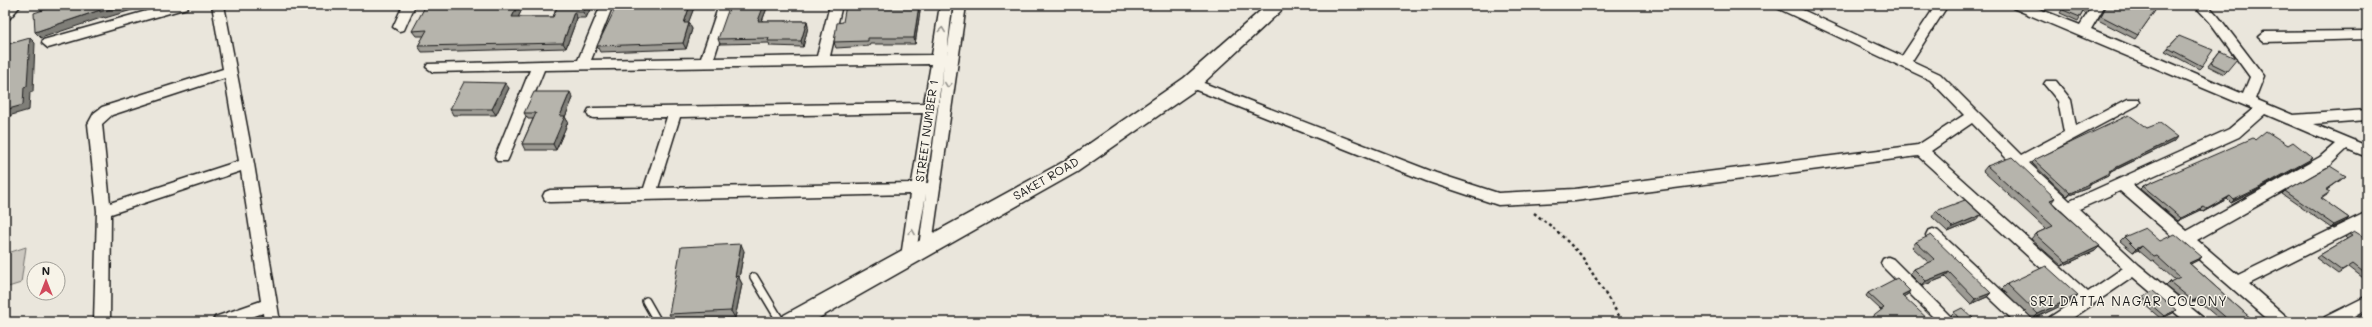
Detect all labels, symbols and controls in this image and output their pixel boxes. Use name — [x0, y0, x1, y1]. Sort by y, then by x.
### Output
one-way arrow — [937, 27, 946, 33]
street label: STREET NUMBER 1 — [911, 79, 941, 183]
one-way arrow — [944, 82, 953, 88]
street label: SAKET ROAD — [1010, 153, 1081, 203]
one-way arrow — [907, 229, 915, 235]
north arrow — [26, 261, 66, 301]
text: N — [42, 263, 50, 278]
district label: SRI DATTA NAGAR COLONY — [2030, 292, 2228, 309]

